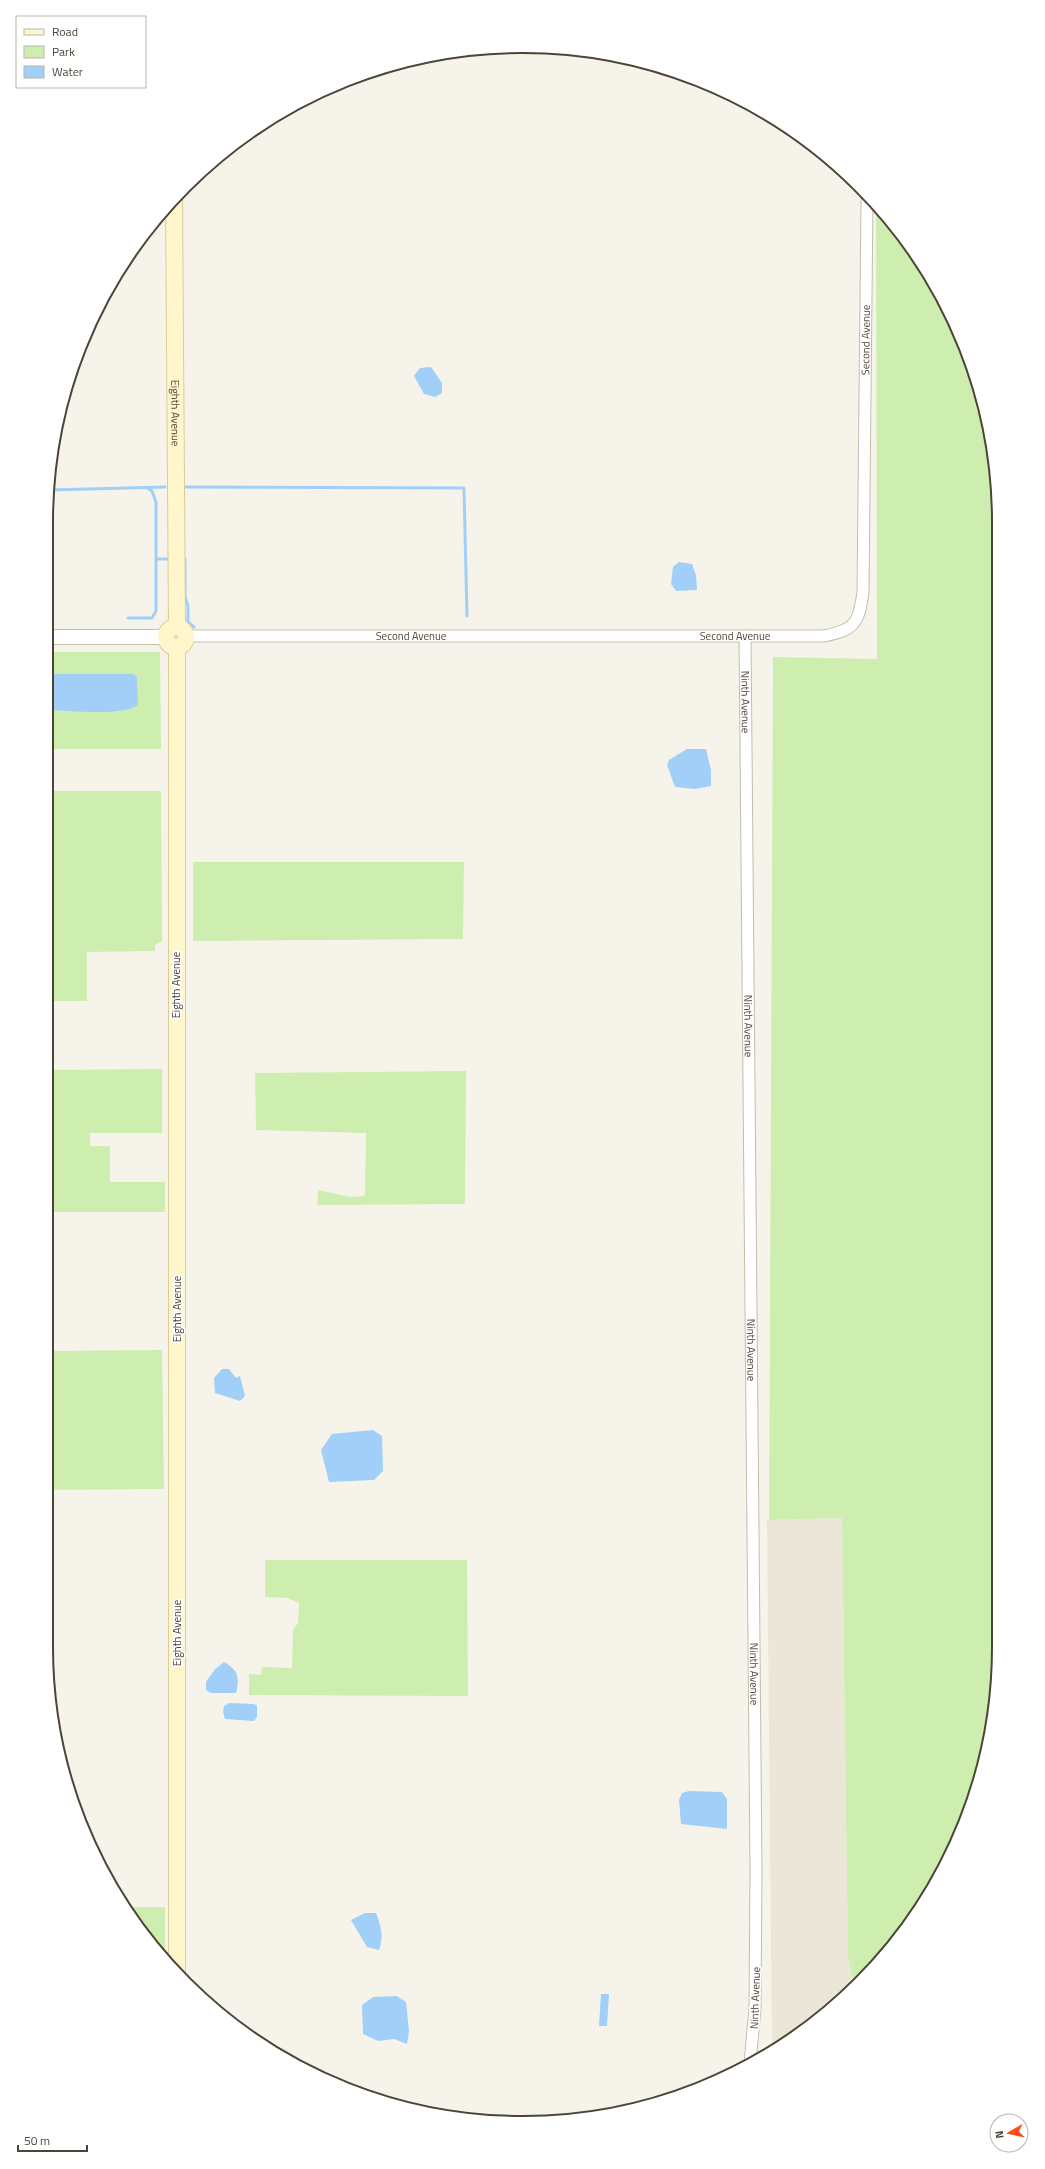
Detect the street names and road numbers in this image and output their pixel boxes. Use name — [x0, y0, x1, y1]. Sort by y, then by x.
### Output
street label: Second Avenue — [857, 304, 874, 375]
street label: Eighth Avenue — [167, 380, 184, 447]
street label: Second Avenue — [376, 628, 447, 644]
street label: Second Avenue — [700, 628, 771, 644]
street label: Ninth Avenue — [737, 671, 754, 734]
street label: Eighth Avenue — [168, 951, 184, 1018]
street label: Ninth Avenue — [740, 995, 757, 1058]
street label: Eighth Avenue — [169, 1275, 185, 1342]
street label: Ninth Avenue — [743, 1319, 760, 1382]
street label: Eighth Avenue — [169, 1599, 185, 1666]
street label: Ninth Avenue — [746, 1643, 763, 1706]
street label: Ninth Avenue — [746, 1966, 764, 2029]

